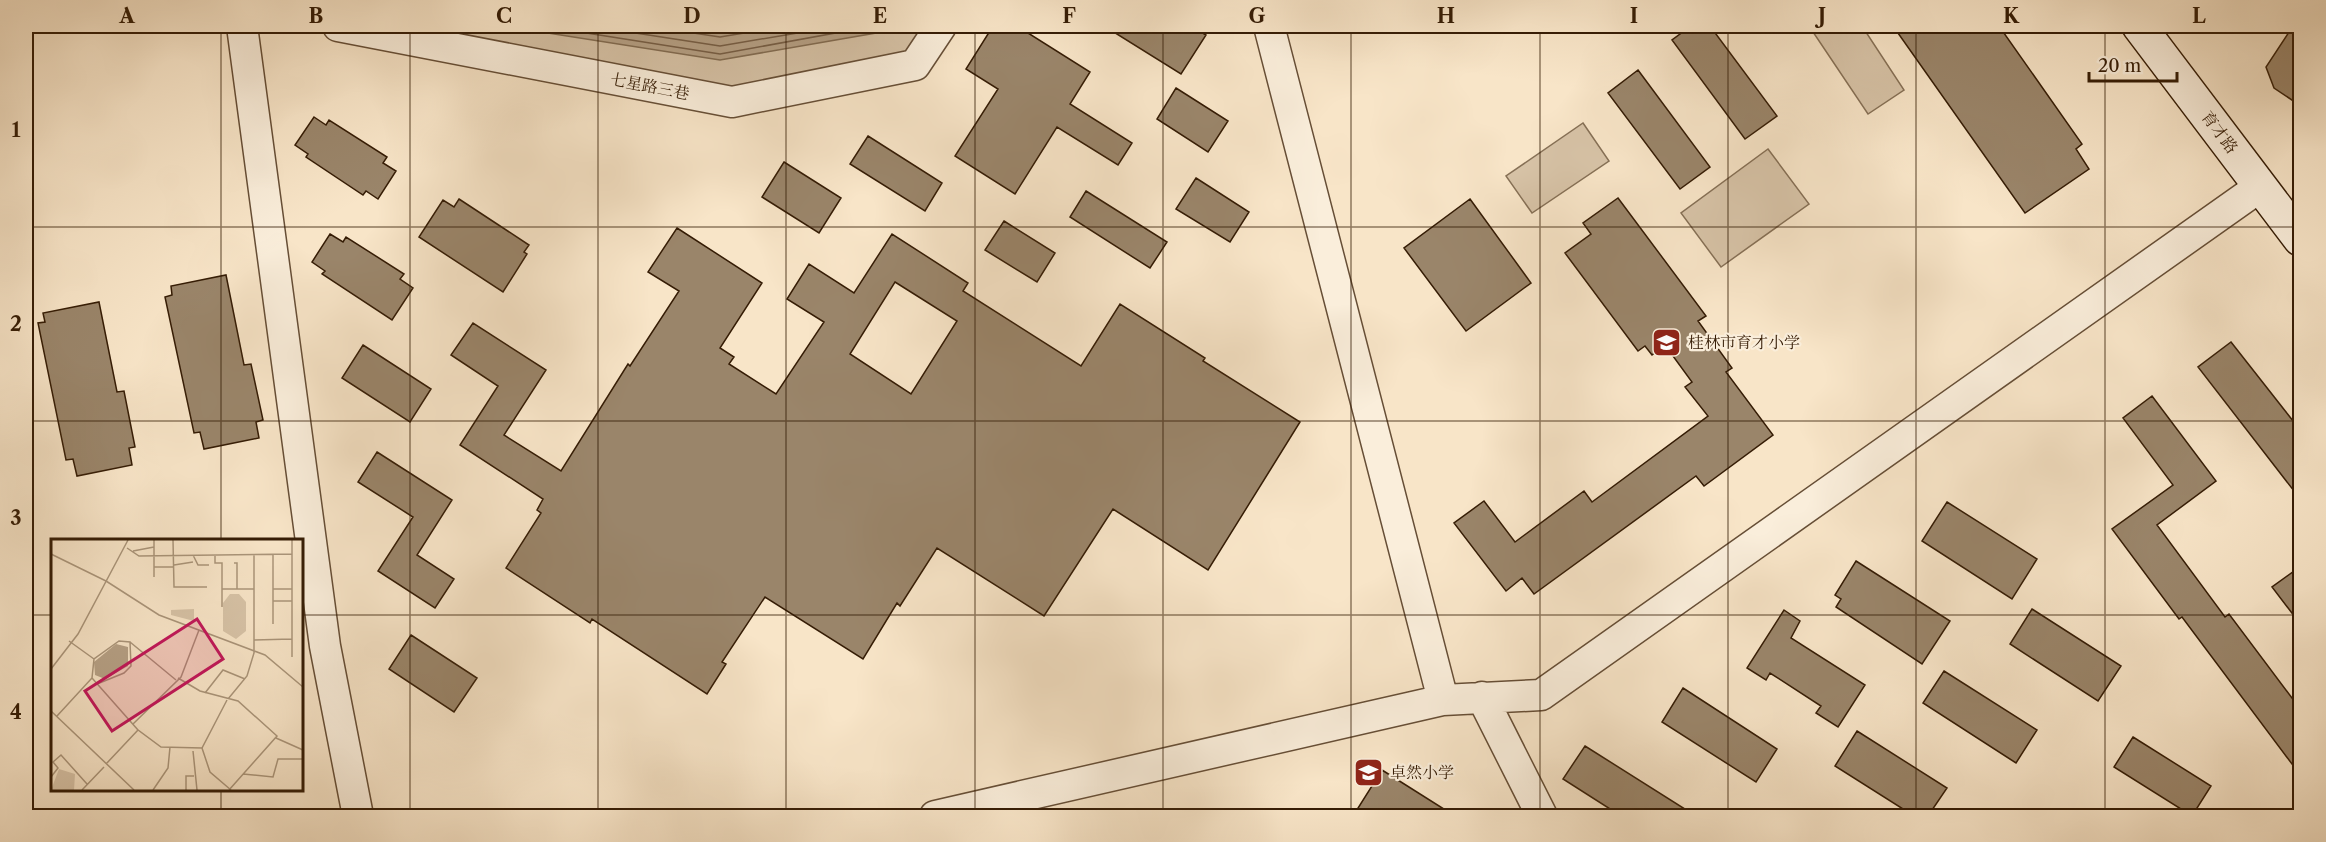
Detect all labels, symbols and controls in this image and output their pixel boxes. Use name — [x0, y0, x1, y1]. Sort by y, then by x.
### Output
text: A — [118, 4, 135, 28]
text: B — [309, 4, 324, 28]
text: C — [496, 4, 512, 28]
text: D — [683, 4, 701, 28]
text: E — [873, 4, 887, 28]
text: F — [1062, 4, 1076, 28]
text: G — [1249, 4, 1266, 28]
text: H — [1437, 4, 1455, 28]
text: I — [1630, 4, 1638, 28]
text: J — [1814, 4, 1826, 28]
text: K — [2003, 4, 2020, 28]
text: L — [2192, 4, 2206, 28]
scale bar — [2089, 45, 2178, 83]
text: 20 m — [2098, 55, 2142, 77]
street label: 七星路三巷 — [609, 69, 691, 103]
street label: 育才路 — [2198, 107, 2242, 157]
text: 1 — [12, 118, 21, 142]
text: 2 — [10, 312, 22, 336]
school or university icon: 桂林市育才小学 — [1651, 326, 1683, 358]
place label: 桂林市育才小学 — [1688, 332, 1800, 352]
text: 3 — [10, 506, 22, 530]
inset map — [51, 539, 303, 791]
text: 4 — [10, 700, 22, 724]
school or university icon: 卓然小学 — [1353, 756, 1385, 788]
place label: 卓然小学 — [1390, 762, 1454, 782]

